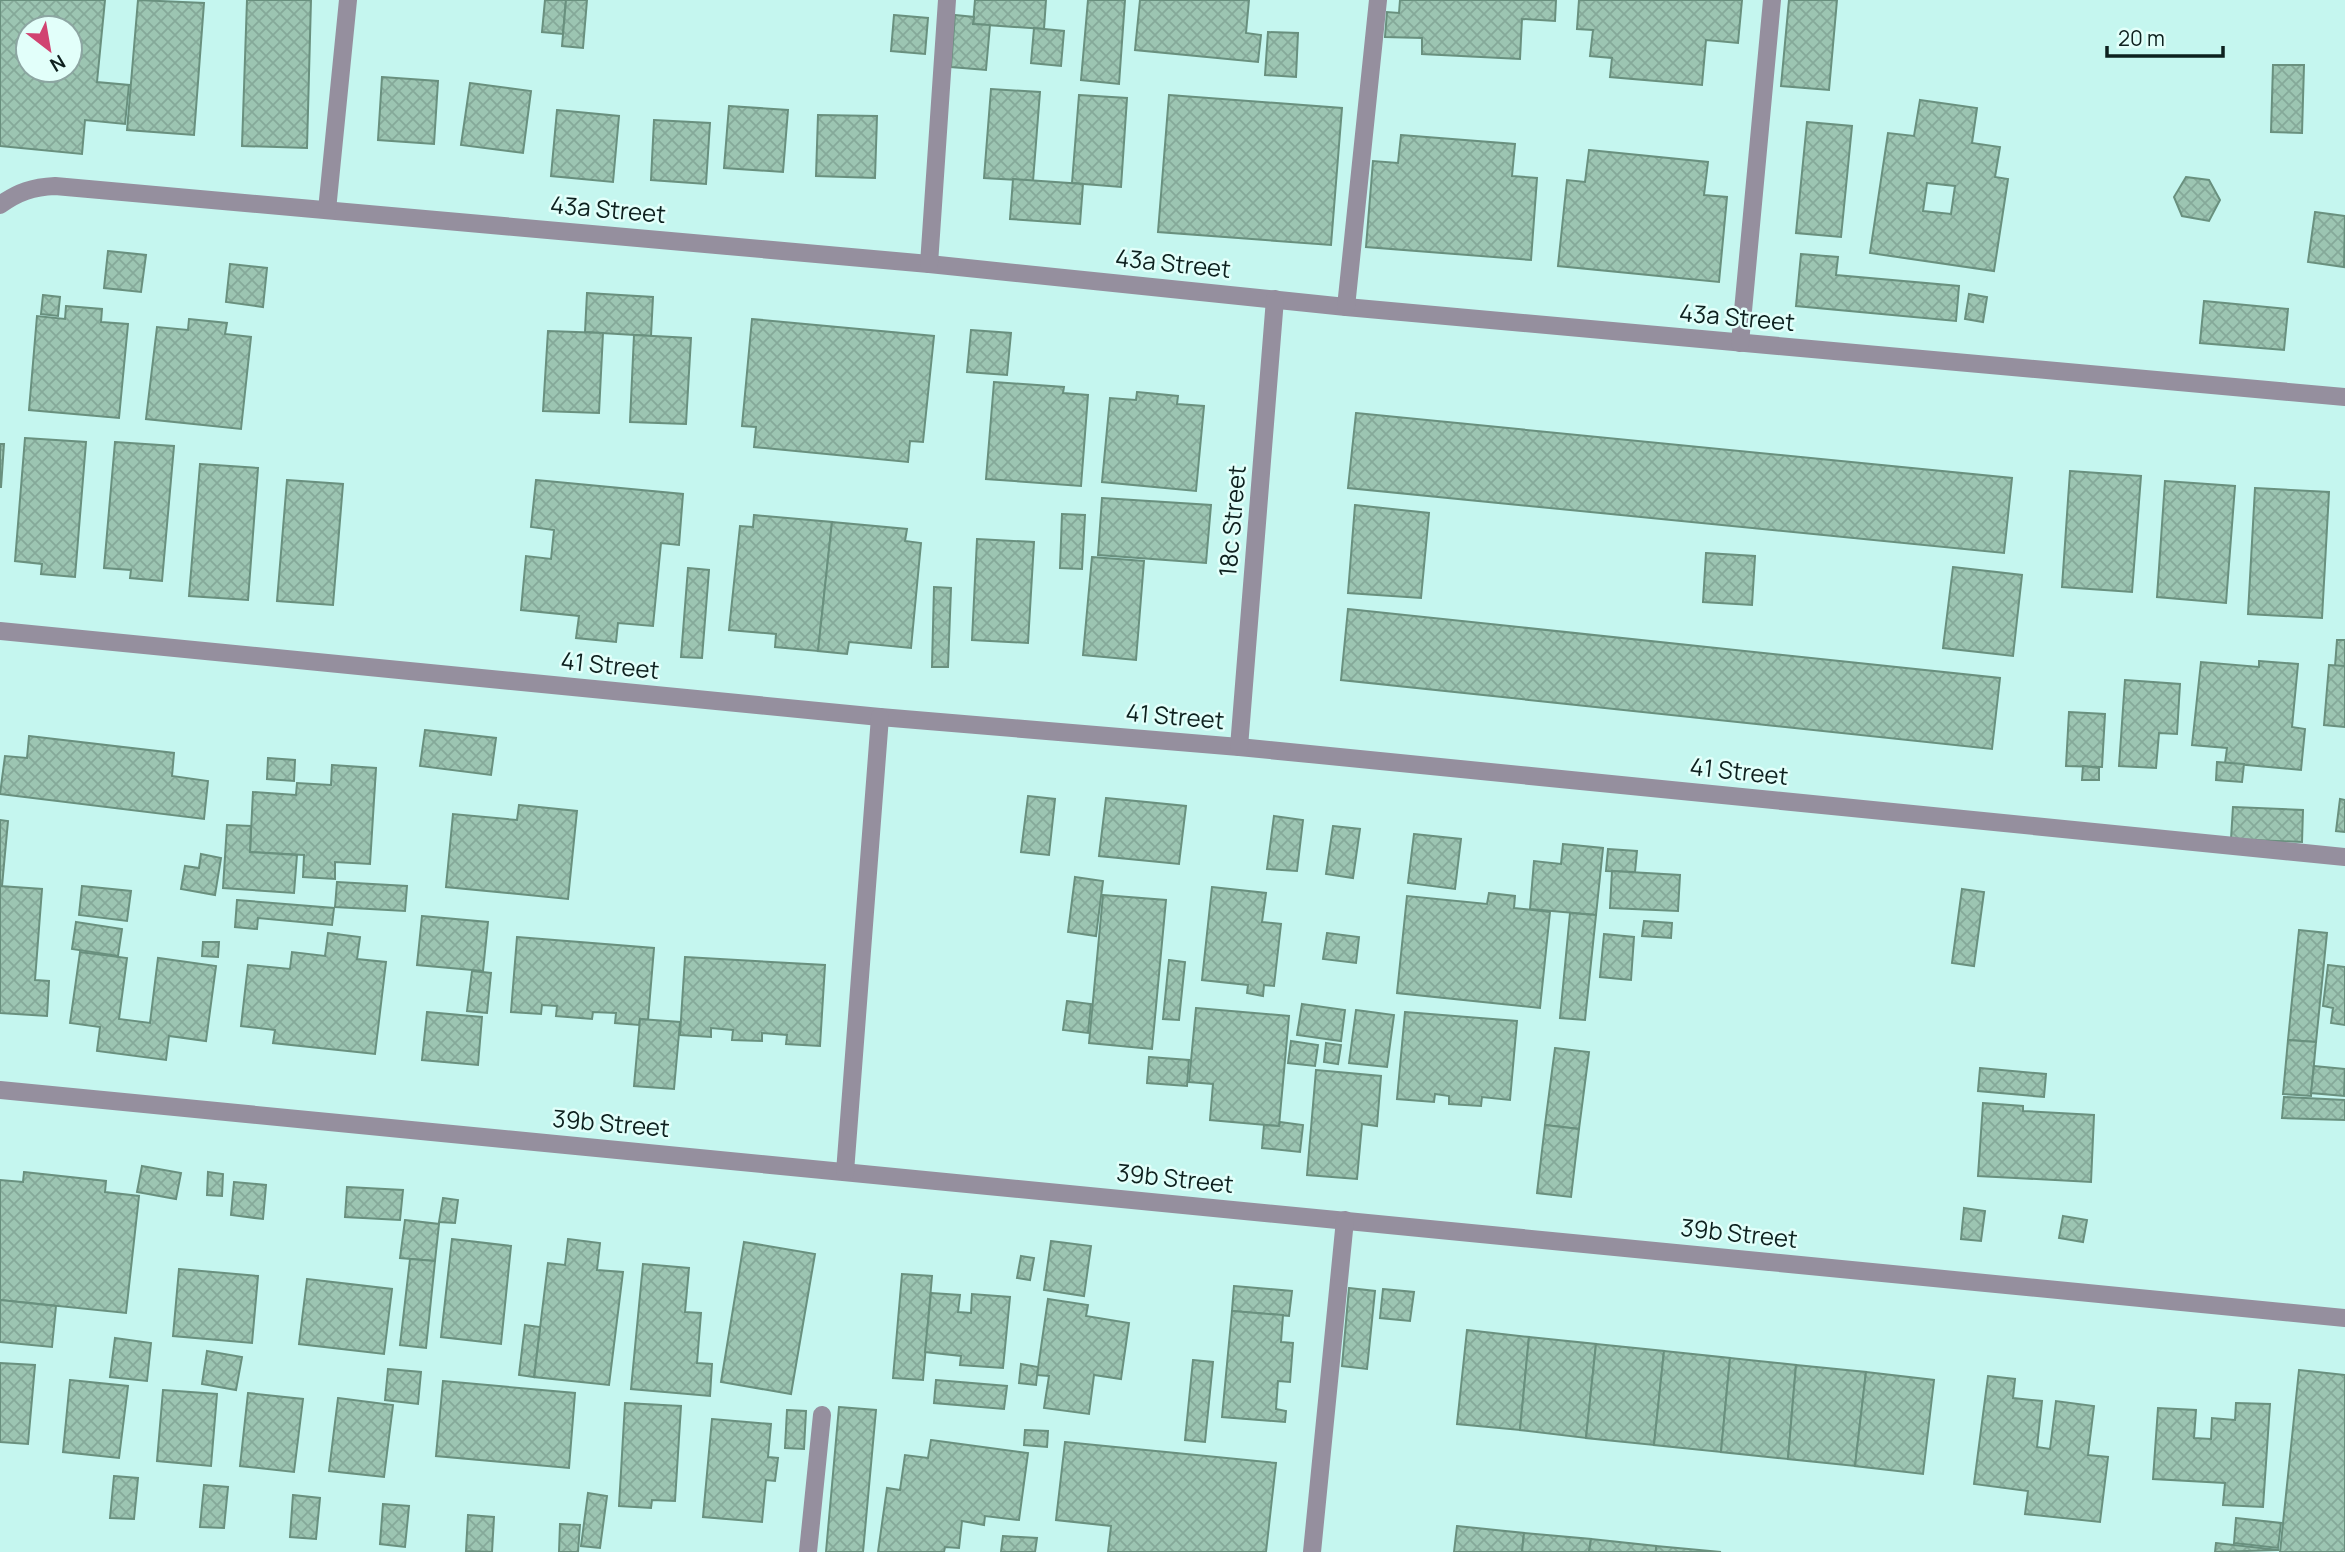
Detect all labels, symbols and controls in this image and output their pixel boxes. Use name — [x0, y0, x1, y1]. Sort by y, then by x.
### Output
north arrow — [14, 14, 84, 84]
scale bar — [2107, 14, 2222, 58]
text: 20 m — [2118, 24, 2165, 52]
text: N — [45, 49, 70, 78]
street label: 43a Street — [549, 187, 667, 230]
street label: 43a Street — [1114, 240, 1233, 285]
street label: 43a Street — [1678, 295, 1796, 338]
street label: 18c Street — [1210, 464, 1253, 578]
street label: 41 Street — [559, 643, 661, 686]
street label: 41 Street — [1124, 695, 1226, 736]
street label: 41 Street — [1688, 749, 1790, 792]
street label: 39b Street — [551, 1101, 671, 1144]
street label: 39b Street — [1115, 1155, 1235, 1200]
street label: 39b Street — [1679, 1210, 1799, 1255]

